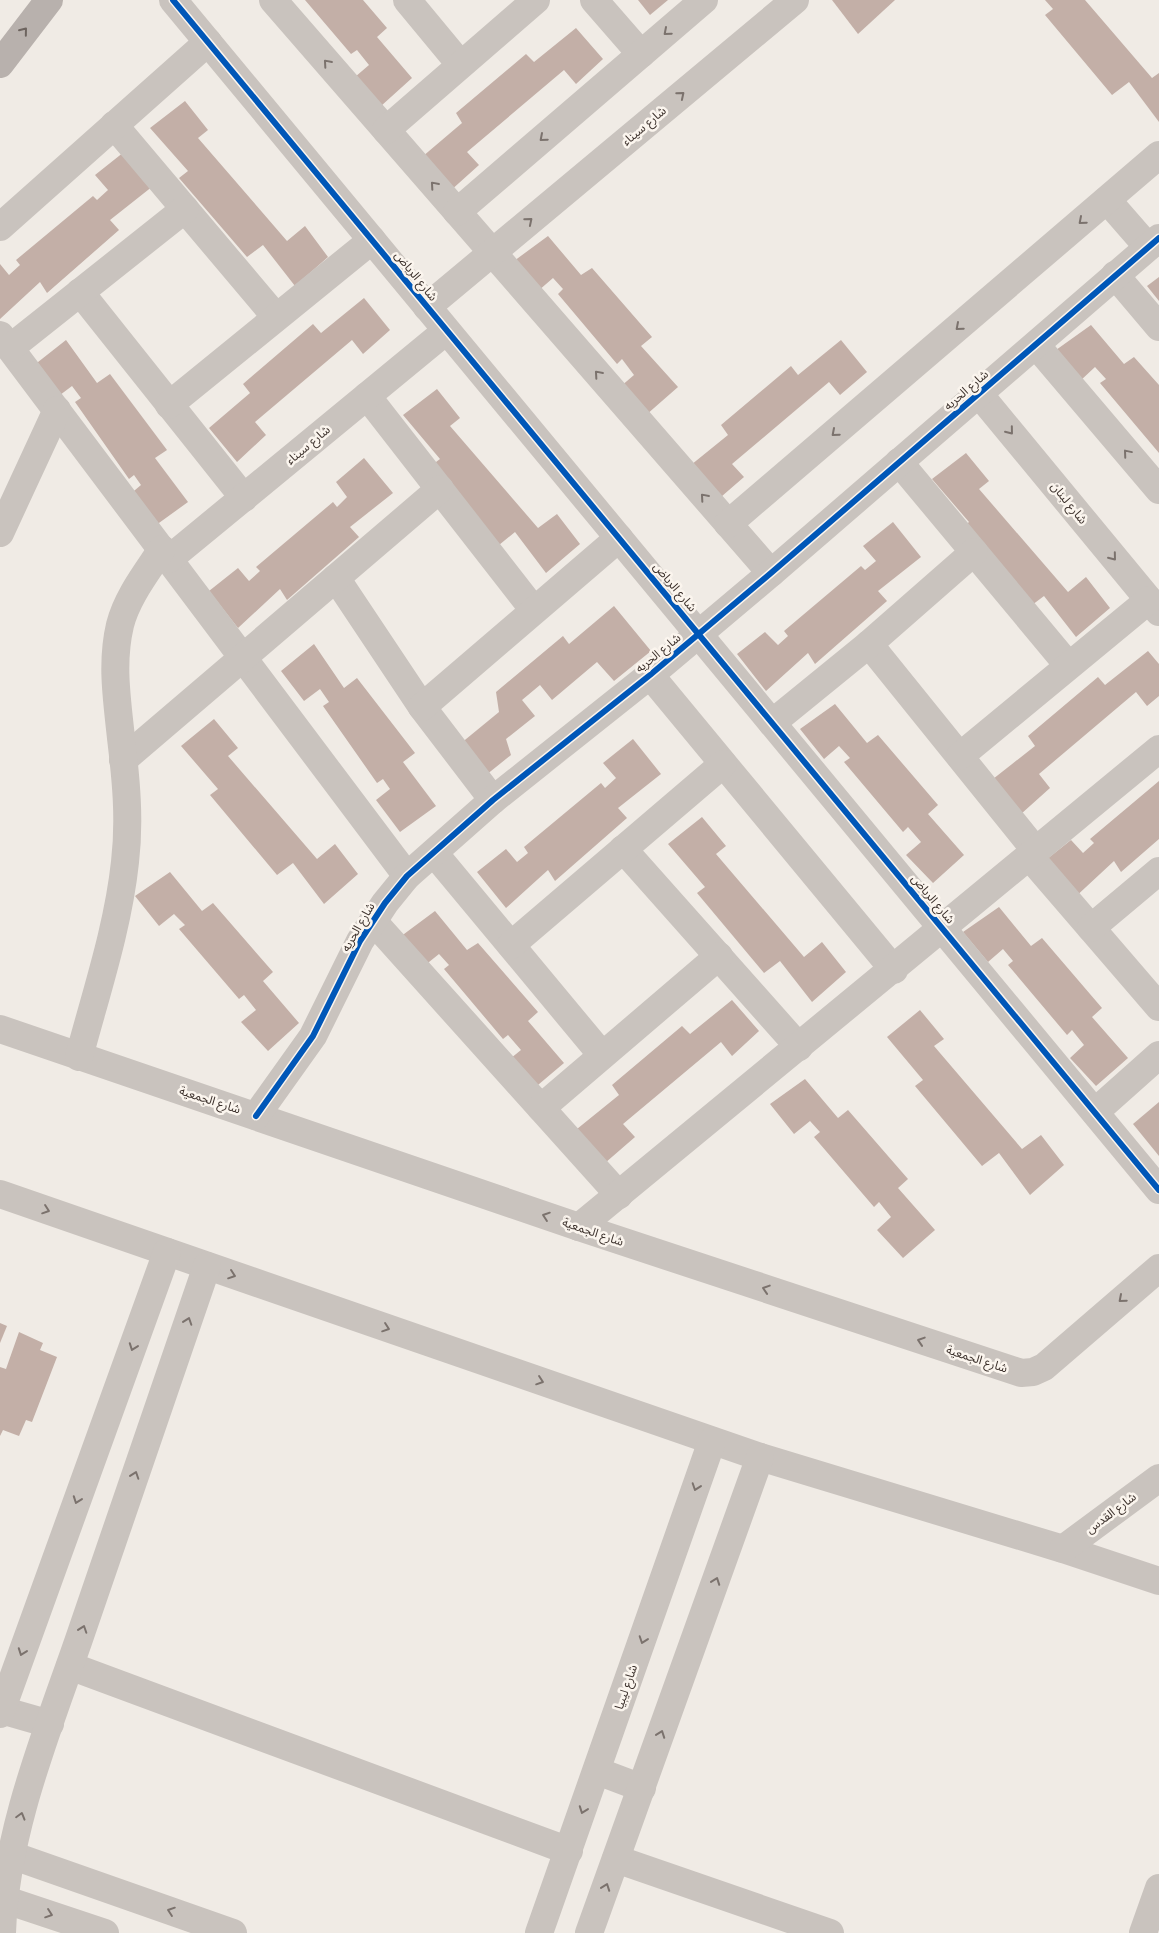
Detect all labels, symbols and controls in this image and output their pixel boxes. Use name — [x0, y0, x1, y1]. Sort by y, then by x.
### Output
one-way arrow — [663, 26, 672, 35]
one-way arrow — [18, 28, 26, 37]
one-way arrow — [325, 60, 333, 69]
one-way arrow — [676, 91, 685, 100]
street label: شارع سيناء — [619, 104, 670, 150]
one-way arrow — [540, 132, 549, 141]
one-way arrow — [431, 182, 440, 191]
one-way arrow — [1079, 215, 1088, 224]
one-way arrow — [524, 217, 533, 226]
street label: شارع الرياض — [390, 248, 440, 305]
one-way arrow — [955, 321, 964, 330]
street label: شارع الحريه — [941, 367, 992, 415]
one-way arrow — [595, 371, 604, 380]
street label: شارع سيناء — [283, 423, 334, 469]
one-way arrow — [1005, 426, 1014, 435]
one-way arrow — [832, 427, 841, 436]
one-way arrow — [1125, 450, 1133, 459]
street label: شارع لبنان — [1046, 479, 1090, 528]
one-way arrow — [702, 494, 710, 503]
one-way arrow — [1108, 551, 1116, 560]
street label: شارع الرياض — [649, 560, 700, 616]
street label: شارع الحريه — [633, 631, 685, 677]
street label: شارع الرياض — [907, 872, 958, 928]
street label: شارع الحريه — [338, 900, 379, 955]
street label: شارع الجمعية — [177, 1084, 242, 1118]
one-way arrow — [41, 1204, 50, 1214]
one-way arrow — [542, 1212, 550, 1222]
street label: شارع الجمعية — [560, 1215, 625, 1251]
one-way arrow — [228, 1269, 236, 1279]
one-way arrow — [763, 1285, 771, 1295]
one-way arrow — [1119, 1294, 1128, 1302]
one-way arrow — [182, 1317, 192, 1326]
one-way arrow — [381, 1322, 390, 1332]
one-way arrow — [917, 1336, 925, 1346]
one-way arrow — [129, 1342, 139, 1351]
street label: شارع الجمعية — [944, 1343, 1009, 1377]
one-way arrow — [535, 1375, 543, 1385]
one-way arrow — [129, 1471, 139, 1480]
one-way arrow — [692, 1482, 702, 1490]
street label: شارع القدس — [1083, 1490, 1140, 1538]
one-way arrow — [73, 1495, 83, 1503]
one-way arrow — [710, 1578, 720, 1586]
one-way arrow — [77, 1625, 87, 1633]
one-way arrow — [638, 1636, 648, 1644]
one-way arrow — [18, 1648, 28, 1656]
street label: شارع ليبيا — [612, 1663, 642, 1712]
one-way arrow — [655, 1731, 665, 1739]
one-way arrow — [579, 1806, 589, 1814]
one-way arrow — [16, 1813, 26, 1821]
one-way arrow — [600, 1883, 610, 1892]
one-way arrow — [167, 1907, 175, 1917]
one-way arrow — [44, 1908, 53, 1918]

